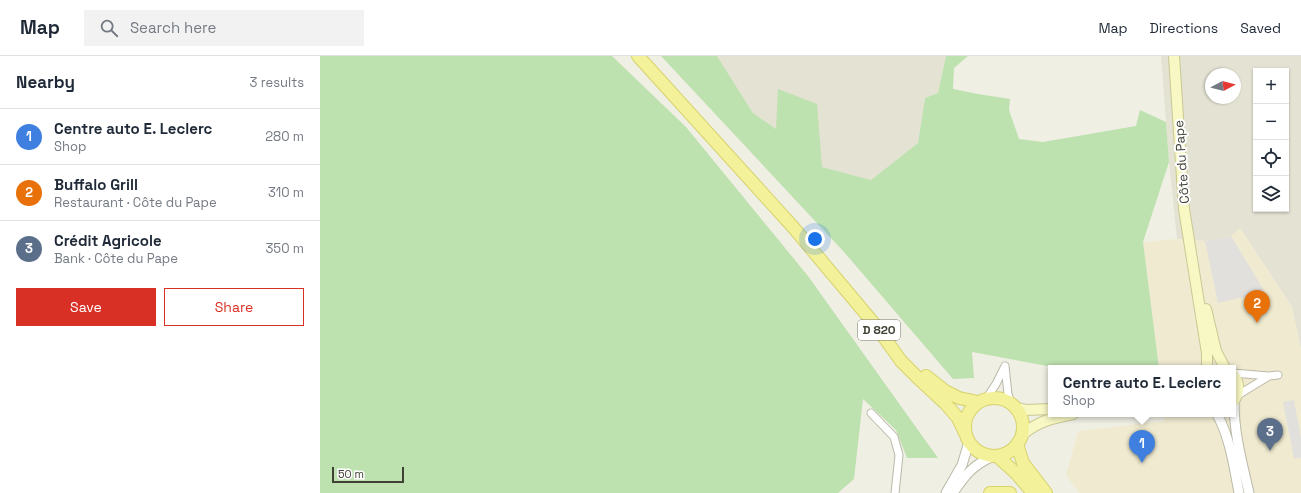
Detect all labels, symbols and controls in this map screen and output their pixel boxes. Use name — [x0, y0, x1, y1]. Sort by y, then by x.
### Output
search box — [84, 10, 364, 46]
text: Map — [20, 15, 60, 40]
icon: search — [98, 17, 120, 39]
text: Search here — [130, 18, 216, 37]
text: Map — [1098, 19, 1128, 37]
text: Directions — [1150, 19, 1218, 37]
text: Saved — [1240, 19, 1281, 37]
north arrow — [1205, 68, 1241, 104]
map controls — [1253, 68, 1289, 212]
button: + — [1253, 68, 1289, 104]
text: Nearby — [16, 71, 75, 93]
text: 3 results — [250, 74, 304, 91]
button: − — [1253, 104, 1289, 140]
text: Centre auto E. Leclerc — [54, 119, 212, 138]
street label: Côte du Pape — [1170, 120, 1193, 204]
text: 1 — [26, 128, 32, 145]
text: 280 m — [265, 128, 304, 145]
text: Shop — [54, 138, 86, 155]
button: locate — [1253, 140, 1289, 176]
text: Buffalo Grill — [54, 175, 138, 194]
button: layers — [1253, 176, 1289, 212]
text: 2 — [25, 184, 33, 201]
text: 310 m — [268, 184, 304, 201]
text: Restaurant · Côte du Pape — [54, 194, 217, 211]
your location — [805, 229, 825, 249]
text: Crédit Agricole — [54, 231, 162, 250]
text: 3 — [25, 240, 33, 257]
text: 350 m — [266, 240, 304, 257]
text: Bank · Côte du Pape — [54, 250, 178, 267]
button: Save — [16, 288, 156, 326]
button: Share — [164, 288, 304, 326]
pin: 2 — [1244, 290, 1270, 323]
road number: D 820 — [858, 320, 900, 340]
popup — [1048, 365, 1236, 417]
text: Centre auto E. Leclerc — [1063, 373, 1221, 392]
text: Shop — [1063, 392, 1095, 409]
pin: 3 — [1257, 418, 1283, 451]
pin: 1 — [1129, 430, 1155, 463]
scale bar — [332, 465, 404, 484]
text: 50 m — [338, 467, 364, 481]

